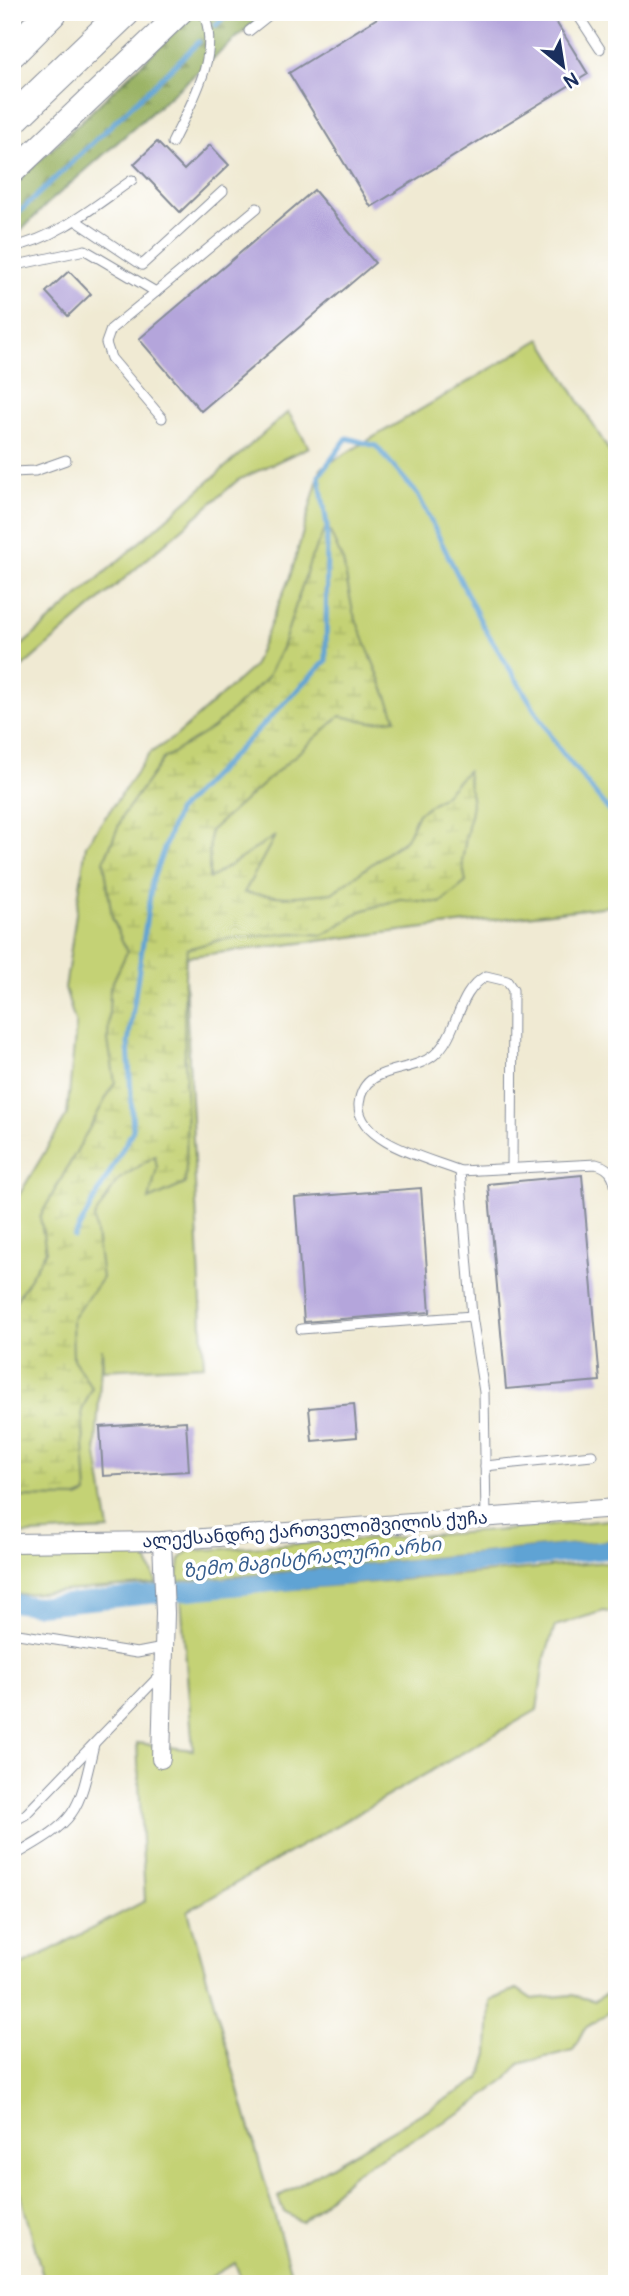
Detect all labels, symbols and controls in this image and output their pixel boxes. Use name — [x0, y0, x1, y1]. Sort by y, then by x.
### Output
north arrow — [528, 32, 598, 102]
text: N — [559, 66, 583, 94]
street label: ალექსანდრე ქართველიშვილის ქუჩა — [142, 1506, 488, 1554]
water label: ზემო მაგისტრალური არხი — [182, 1532, 443, 1583]

